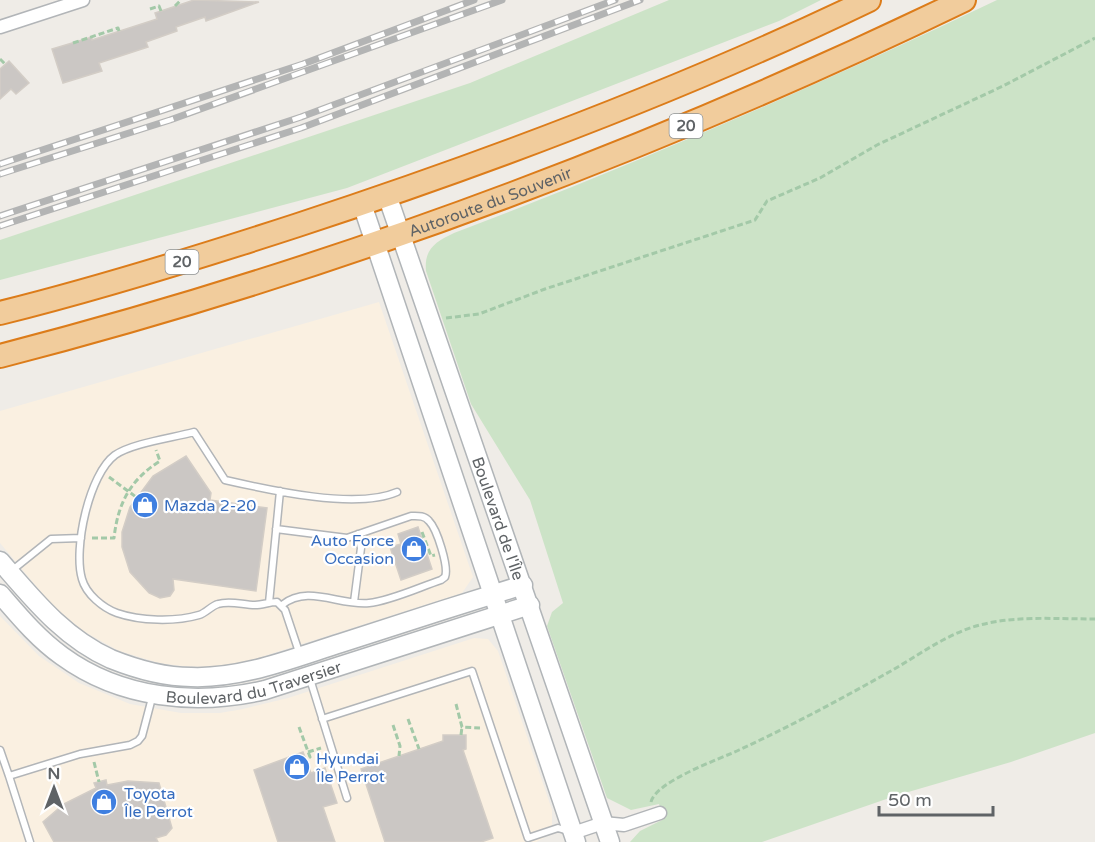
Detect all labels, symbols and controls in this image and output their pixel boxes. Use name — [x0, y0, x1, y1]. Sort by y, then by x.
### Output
road number: 20 — [670, 114, 702, 138]
street label: Autoroute du Souvenir — [406, 163, 576, 242]
road number: 20 — [166, 250, 198, 274]
street label: Boulevard de l'Île — [467, 454, 528, 583]
shop icon: Mazda 2-20 — [130, 490, 160, 520]
place label: Mazda 2-20 — [164, 496, 256, 516]
place label: Auto Force Occasion — [310, 531, 394, 569]
shop icon: Auto Force Occasion — [399, 534, 429, 564]
street label: Boulevard du Traversier — [165, 657, 345, 709]
place label: Hyundai Île Perrot — [316, 749, 385, 787]
shop icon: Hyundai Île Perrot — [282, 752, 312, 782]
north arrow — [24, 758, 84, 818]
text: N — [48, 764, 60, 784]
scale bar — [879, 779, 993, 817]
place label: Toyota Île Perrot — [124, 784, 193, 822]
shop icon: Toyota Île Perrot — [89, 787, 119, 817]
text: 50 m — [888, 789, 932, 811]

